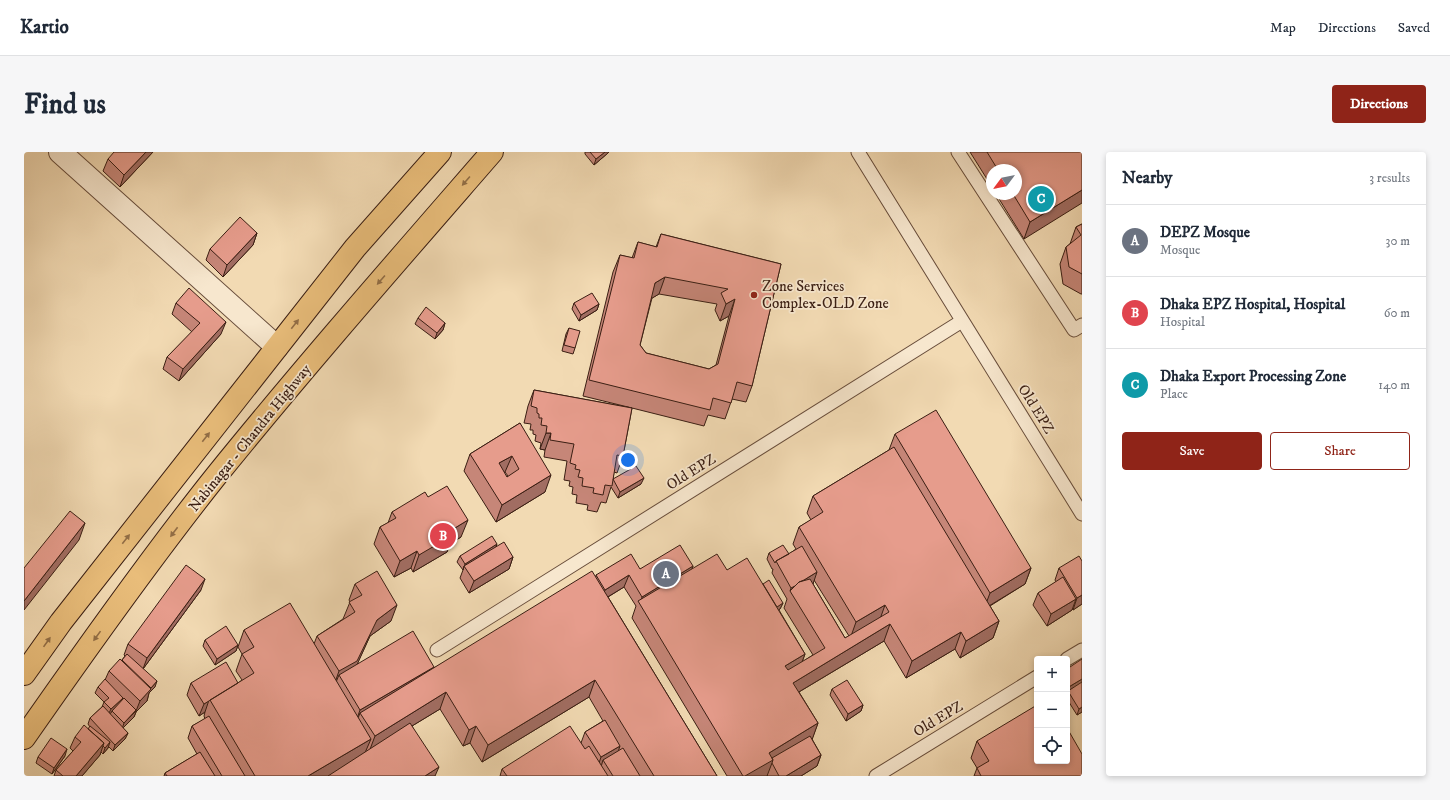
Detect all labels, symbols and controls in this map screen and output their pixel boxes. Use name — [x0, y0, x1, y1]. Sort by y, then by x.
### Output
text: Kartio — [20, 16, 69, 39]
text: Map — [1270, 19, 1296, 37]
text: Directions — [1318, 19, 1376, 37]
text: Saved — [1398, 19, 1430, 37]
button: Directions — [1332, 85, 1426, 123]
text: Find us — [24, 87, 106, 122]
north arrow — [986, 164, 1022, 200]
text: Nearby — [1122, 167, 1172, 189]
text: 3 results — [1369, 170, 1410, 186]
one-way arrow — [462, 176, 471, 187]
pin: C — [1028, 184, 1054, 214]
text: DEPZ Mosque — [1160, 223, 1250, 242]
text: A — [1131, 233, 1139, 249]
text: 30 m — [1386, 233, 1410, 249]
text: Mosque — [1160, 242, 1200, 258]
one-way arrow — [377, 274, 386, 285]
place label: Zone Services Complex-OLD Zone — [762, 277, 889, 313]
marker: Zone Services Complex-OLD Zone — [749, 290, 759, 300]
text: Dhaka EPZ Hospital, Hospital — [1160, 295, 1345, 314]
text: B — [1131, 305, 1139, 321]
text: 60 m — [1384, 305, 1410, 321]
text: Hospital — [1160, 314, 1205, 330]
one-way arrow — [291, 319, 300, 330]
street label: Nabinagar - Chandra Highway — [185, 360, 316, 516]
text: Dhaka Export Processing Zone — [1160, 367, 1346, 386]
text: C — [1131, 377, 1139, 393]
text: 140 m — [1378, 377, 1410, 393]
street label: Old EPZ — [1013, 381, 1059, 438]
text: Place — [1160, 386, 1188, 402]
one-way arrow — [202, 432, 211, 443]
button: Save — [1122, 432, 1262, 470]
button: Share — [1270, 432, 1410, 470]
street label: Old EPZ — [663, 449, 720, 495]
your location — [618, 450, 638, 470]
pin: B — [430, 521, 456, 551]
one-way arrow — [170, 526, 179, 537]
one-way arrow — [122, 534, 130, 545]
pin: A — [653, 559, 679, 589]
one-way arrow — [93, 631, 101, 641]
one-way arrow — [42, 637, 51, 648]
map controls — [1034, 656, 1070, 764]
button: + — [1034, 656, 1070, 692]
button: − — [1034, 692, 1070, 728]
street label: Old EPZ — [910, 697, 967, 741]
button: locate — [1034, 728, 1070, 764]

